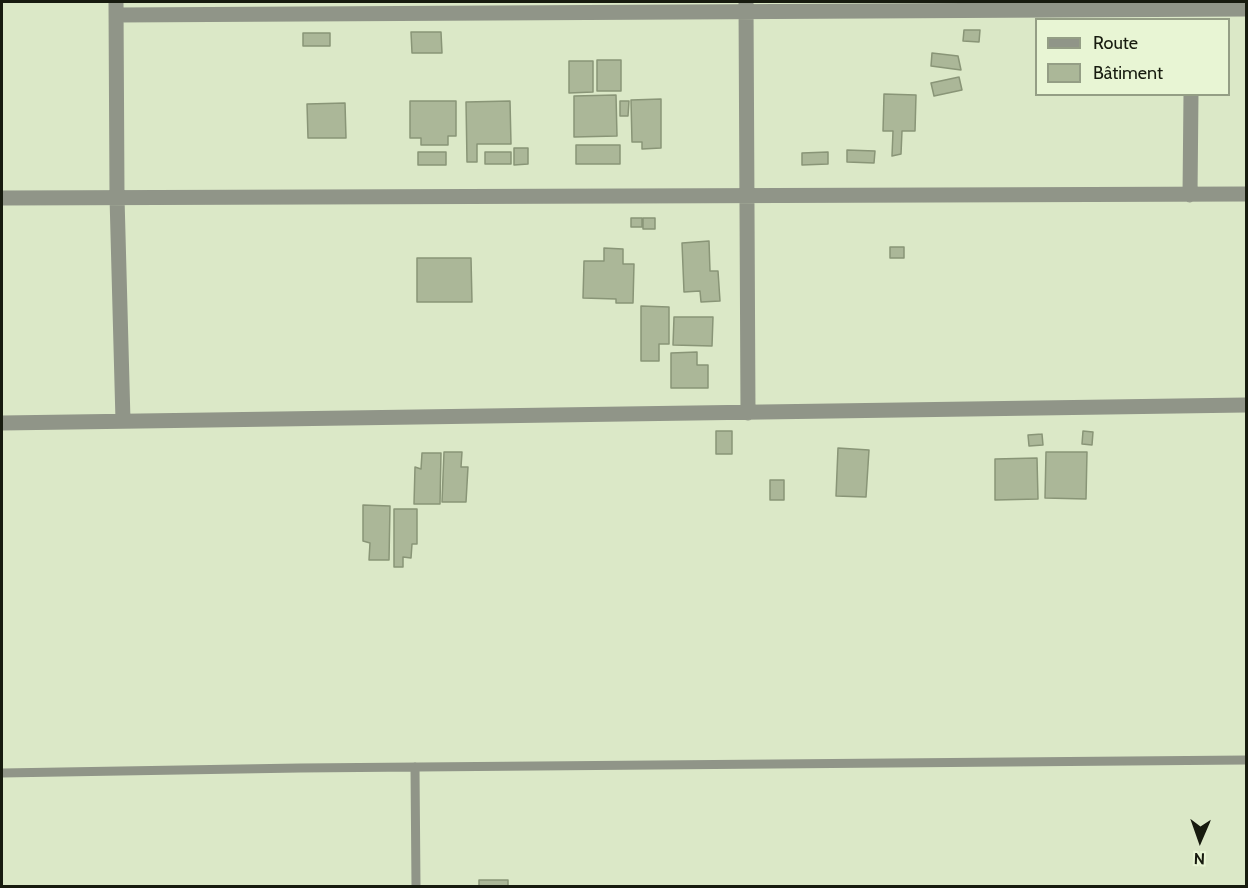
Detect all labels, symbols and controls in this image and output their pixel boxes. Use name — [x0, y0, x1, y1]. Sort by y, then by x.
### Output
legend — [1035, 18, 1230, 96]
text: Route — [1093, 32, 1138, 54]
text: Bâtiment — [1093, 62, 1163, 84]
north arrow — [1170, 810, 1230, 870]
text: N — [1193, 849, 1205, 868]

